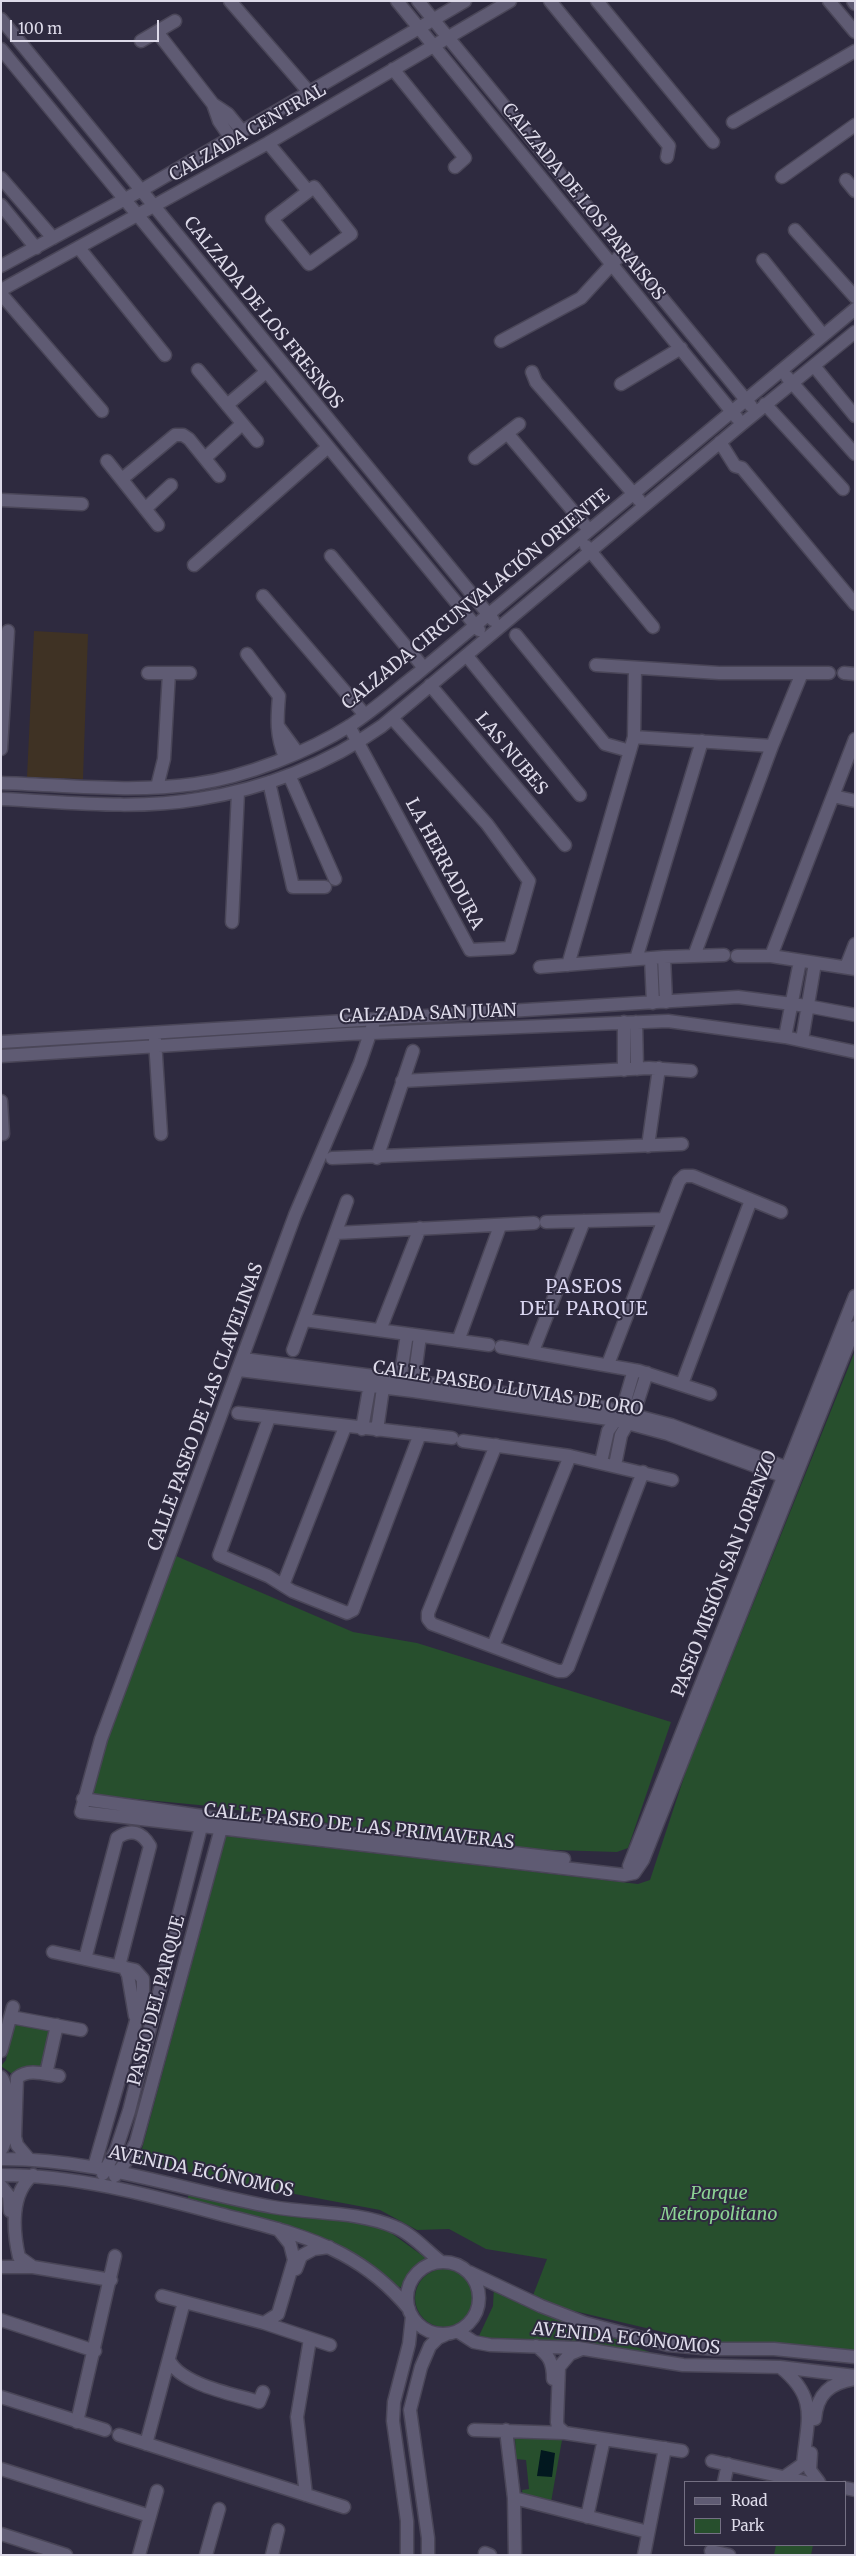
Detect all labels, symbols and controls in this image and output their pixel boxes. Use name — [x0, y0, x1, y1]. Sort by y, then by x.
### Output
scale bar — [12, 10, 161, 42]
text: 100 m — [18, 19, 62, 38]
street label: CALZADA CENTRAL — [166, 79, 330, 187]
street label: CALZADA DE LOS PARAISOS — [497, 99, 669, 305]
street label: CALZADA DE LOS FRESNOS — [179, 213, 347, 413]
street label: CALZADA CIRCUNVALACIÓN ORIENTE — [338, 485, 614, 715]
street label: LAS NUBES — [470, 708, 552, 800]
street label: LA HERRADURA — [400, 795, 488, 933]
street label: CALZADA SAN JUAN — [339, 1000, 517, 1028]
street label: CALLE PASEO DE LAS CLAVELINAS — [144, 1260, 268, 1554]
district label: PASEOS DEL PARQUE — [518, 1277, 650, 1321]
street label: CALLE PASEO LLUVIAS DE ORO — [371, 1357, 645, 1421]
street label: PASEO MISIÓN SAN LORENZO — [668, 1448, 782, 1700]
street label: CALLE PASEO DE LAS PRIMAVERAS — [203, 1800, 515, 1854]
street label: PASEO DEL PARQUE — [124, 1914, 190, 2088]
street label: AVENIDA ECÓNOMOS — [106, 2142, 296, 2202]
park label: Parque Metropolitano — [661, 2183, 777, 2226]
street label: AVENIDA ECÓNOMOS — [531, 2318, 721, 2360]
legend — [684, 2481, 846, 2546]
text: Road — [731, 2491, 767, 2510]
text: Park — [731, 2516, 764, 2535]

